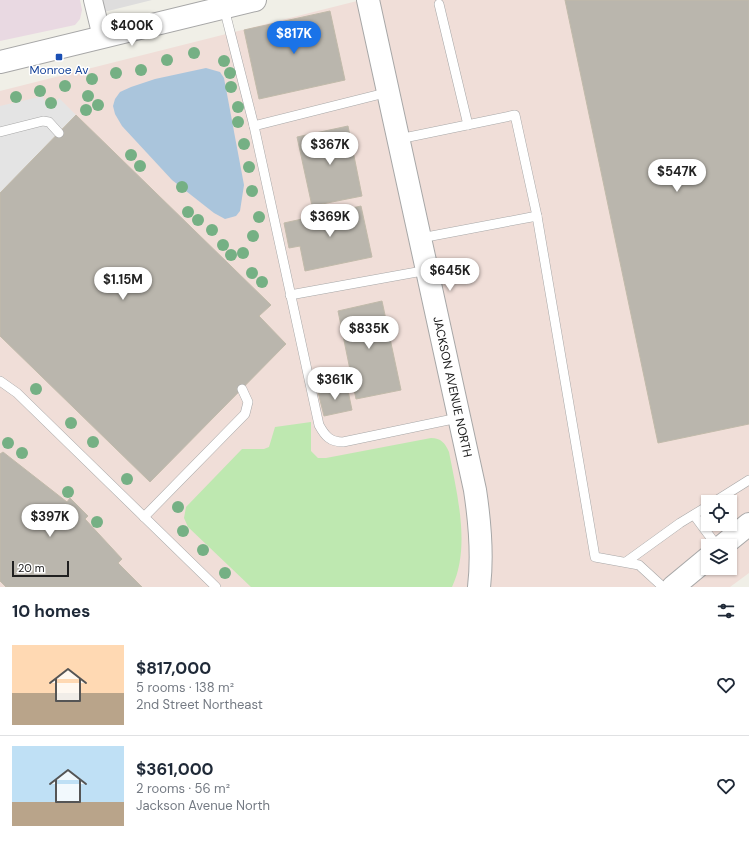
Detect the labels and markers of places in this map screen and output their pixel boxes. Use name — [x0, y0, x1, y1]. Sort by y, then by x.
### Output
pin: $400K — [104, 13, 160, 47]
pin: $817K — [266, 21, 322, 55]
marker: Monroe Av — [54, 52, 64, 62]
place label: Monroe Av — [29, 62, 89, 78]
pin: $367K — [302, 132, 358, 166]
pin: $547K — [649, 159, 705, 193]
pin: $369K — [302, 204, 358, 238]
pin: $645K — [422, 258, 478, 292]
pin: $1.15M — [90, 267, 156, 301]
pin: $835K — [341, 316, 397, 350]
pin: $361K — [307, 367, 363, 401]
pin: $397K — [22, 504, 78, 538]

